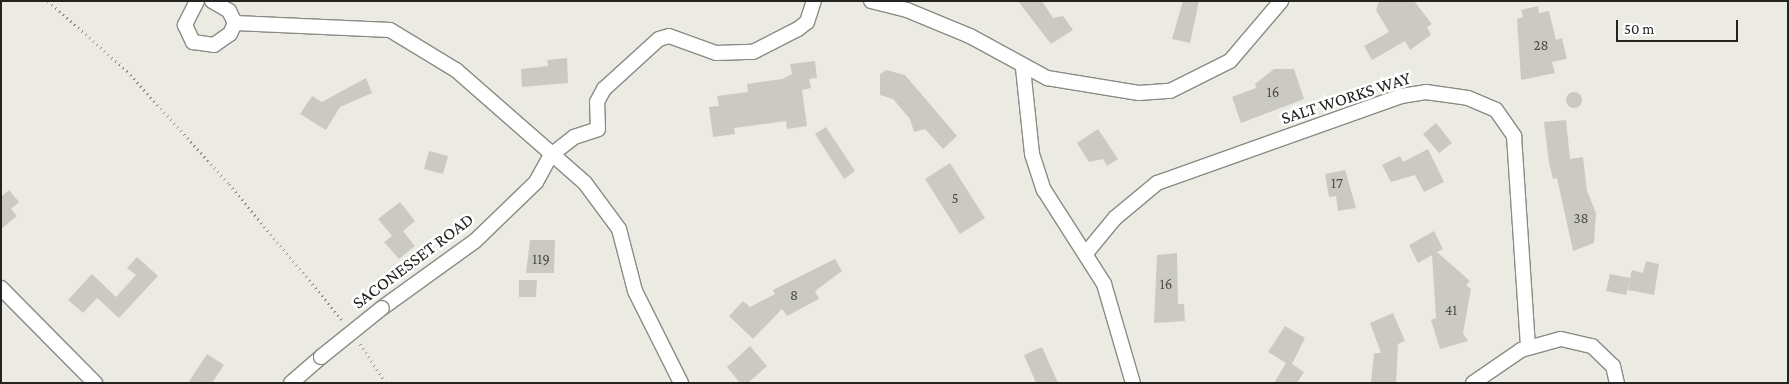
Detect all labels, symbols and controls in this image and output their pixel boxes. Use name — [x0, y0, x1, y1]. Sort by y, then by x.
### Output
scale bar — [1619, 10, 1742, 42]
text: 50 m — [1624, 21, 1654, 37]
house number: 28 — [1533, 37, 1549, 55]
street label: SALT WORKS WAY — [1279, 67, 1413, 129]
house number: 16 — [1267, 84, 1279, 102]
house number: 17 — [1331, 175, 1343, 193]
house number: 5 — [951, 190, 959, 208]
street label: SACONESSET ROAD — [348, 208, 478, 314]
house number: 38 — [1573, 210, 1589, 228]
house number: 119 — [532, 251, 550, 269]
house number: 16 — [1160, 276, 1172, 294]
house number: 8 — [790, 287, 798, 305]
house number: 41 — [1445, 302, 1457, 320]

